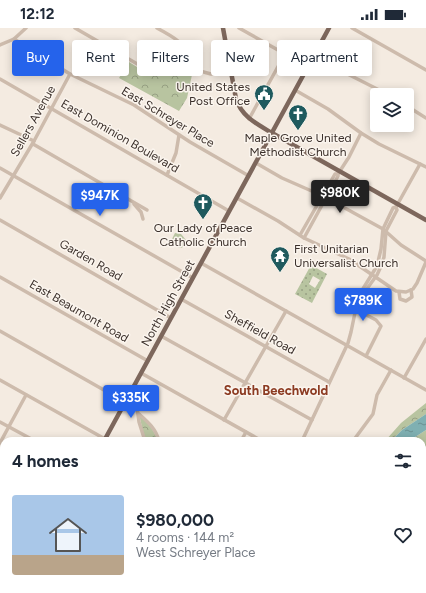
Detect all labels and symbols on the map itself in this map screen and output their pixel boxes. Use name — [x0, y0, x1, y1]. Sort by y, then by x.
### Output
place label: United States Post Office — [176, 80, 250, 108]
street label: Sellers Avenue — [8, 83, 58, 159]
public building icon: United States Post Office — [253, 83, 275, 111]
street label: East Schreyer Place — [119, 84, 217, 150]
street label: East Dominion Boulevard — [58, 96, 182, 176]
church icon: Maple Grove United Methodist Church — [287, 103, 309, 131]
place label: Maple Grove United Methodist Church — [244, 131, 352, 159]
pin: $980K — [312, 180, 368, 214]
pin: $947K — [72, 183, 128, 217]
church icon: Our Lady of Peace Catholic Church — [192, 192, 214, 220]
place label: Our Lady of Peace Catholic Church — [154, 221, 253, 249]
street label: Garden Road — [57, 236, 125, 284]
place label: First Unitarian Universalist Church — [294, 242, 398, 270]
temple icon: First Unitarian Universalist Church — [269, 245, 291, 273]
street label: North High Street — [138, 257, 198, 349]
street label: East Beaumont Road — [27, 277, 131, 345]
pin: $789K — [335, 288, 391, 322]
street label: Sheffield Road — [222, 307, 298, 357]
district label: South Beechwold — [224, 383, 328, 398]
pin: $335K — [103, 385, 159, 419]

